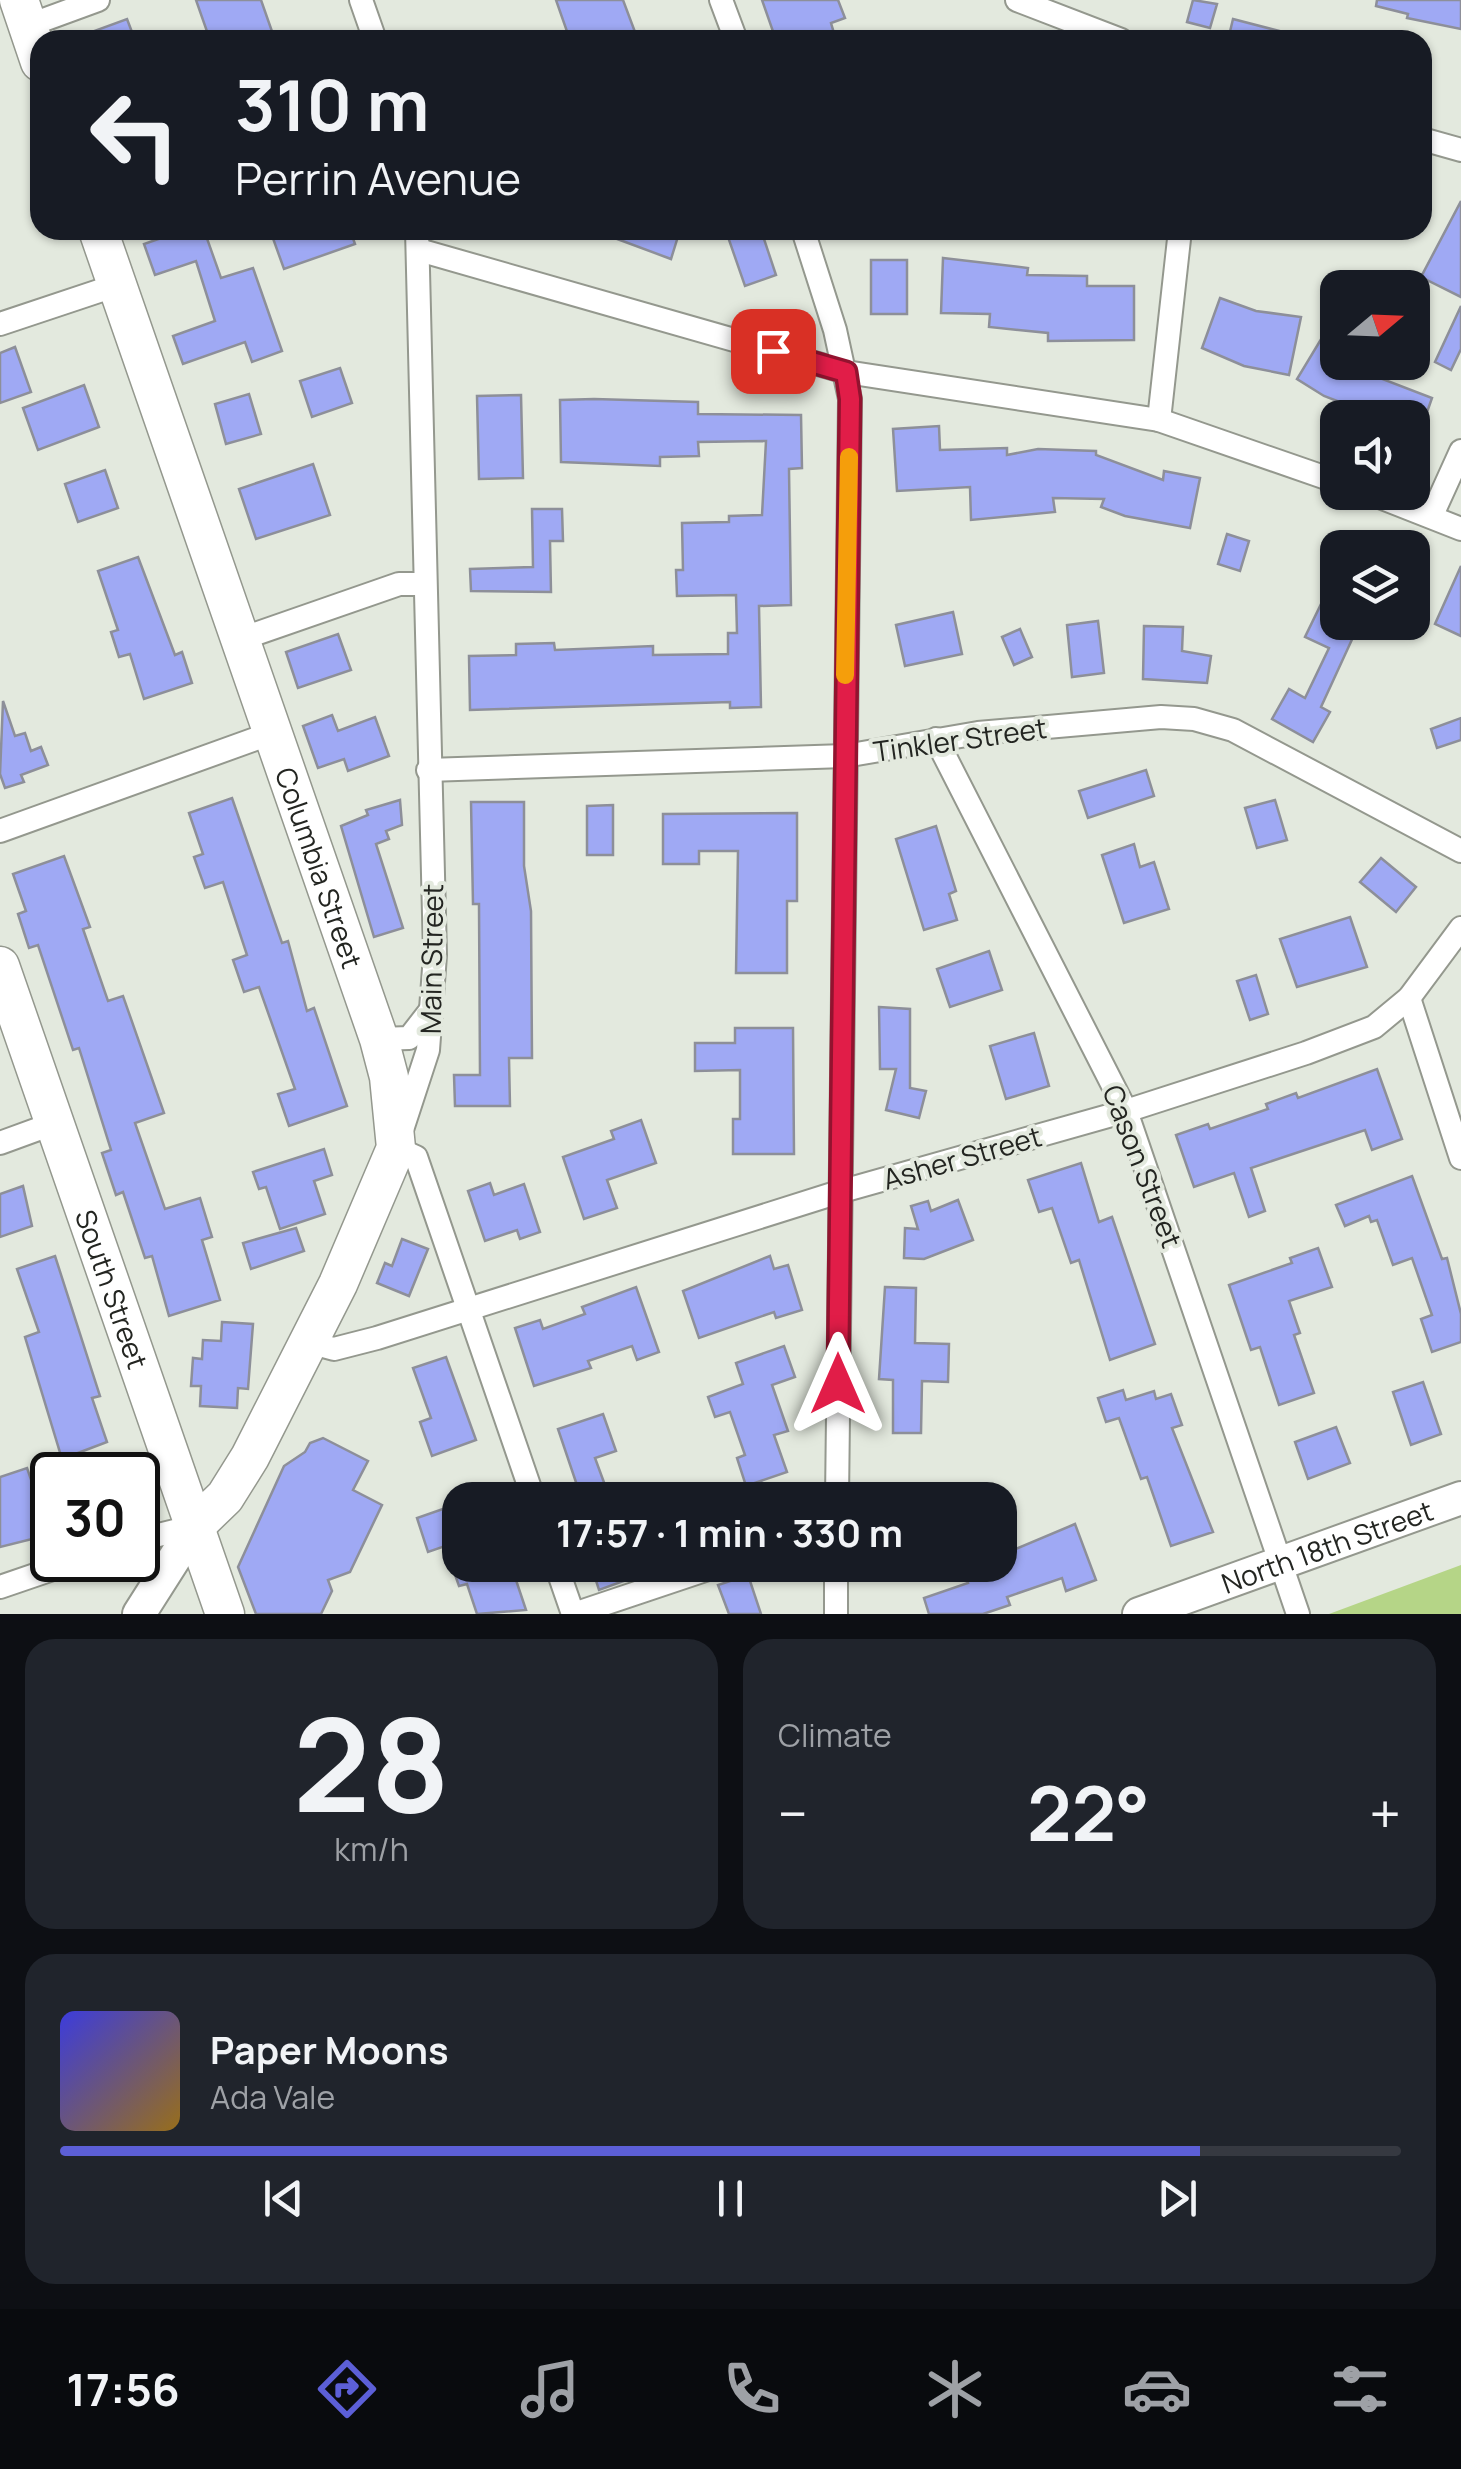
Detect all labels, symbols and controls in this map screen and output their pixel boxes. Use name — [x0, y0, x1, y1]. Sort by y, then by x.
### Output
text: 310 m — [235, 56, 429, 152]
icon: left — [70, 70, 200, 200]
text: Perrin Avenue — [235, 147, 521, 209]
north arrow — [1320, 270, 1430, 380]
map controls — [1320, 270, 1430, 640]
pin — [731, 309, 816, 394]
icon: arrive — [746, 324, 801, 379]
button: sound — [1320, 400, 1430, 510]
button: layers — [1320, 530, 1430, 640]
street label: Tinkler Street — [871, 708, 1049, 770]
street label: Columbia Street — [267, 762, 372, 973]
street label: Main Street — [411, 884, 451, 1034]
street label: Cason Street — [1095, 1079, 1191, 1253]
street label: Asher Street — [878, 1116, 1046, 1198]
street label: South Street — [67, 1204, 157, 1374]
position arrow — [786, 1332, 890, 1436]
speed limit sign: 30 — [30, 1452, 160, 1582]
street label: North 18th Street — [1216, 1491, 1438, 1602]
text: 17:57 · 1 min · 330 m — [556, 1506, 903, 1558]
text: 28 — [293, 1673, 450, 1851]
text: Climate — [778, 1713, 892, 1757]
text: 22° — [1027, 1761, 1150, 1864]
text: − — [778, 1775, 808, 1851]
text: + — [1369, 1775, 1401, 1851]
text: km/h — [334, 1827, 409, 1871]
text: Paper Moons — [210, 2023, 449, 2075]
text: Ada Vale — [210, 2075, 335, 2119]
icon: previous — [256, 2171, 311, 2226]
icon: pause — [703, 2171, 758, 2226]
icon: next — [1150, 2171, 1205, 2226]
icon: directions — [312, 2354, 382, 2424]
icon: music — [515, 2354, 585, 2424]
icon: phone — [717, 2354, 787, 2424]
icon: climate — [920, 2354, 990, 2424]
icon: car — [1122, 2354, 1192, 2424]
icon: filters — [1325, 2354, 1395, 2424]
text: 17:56 — [66, 2358, 180, 2420]

